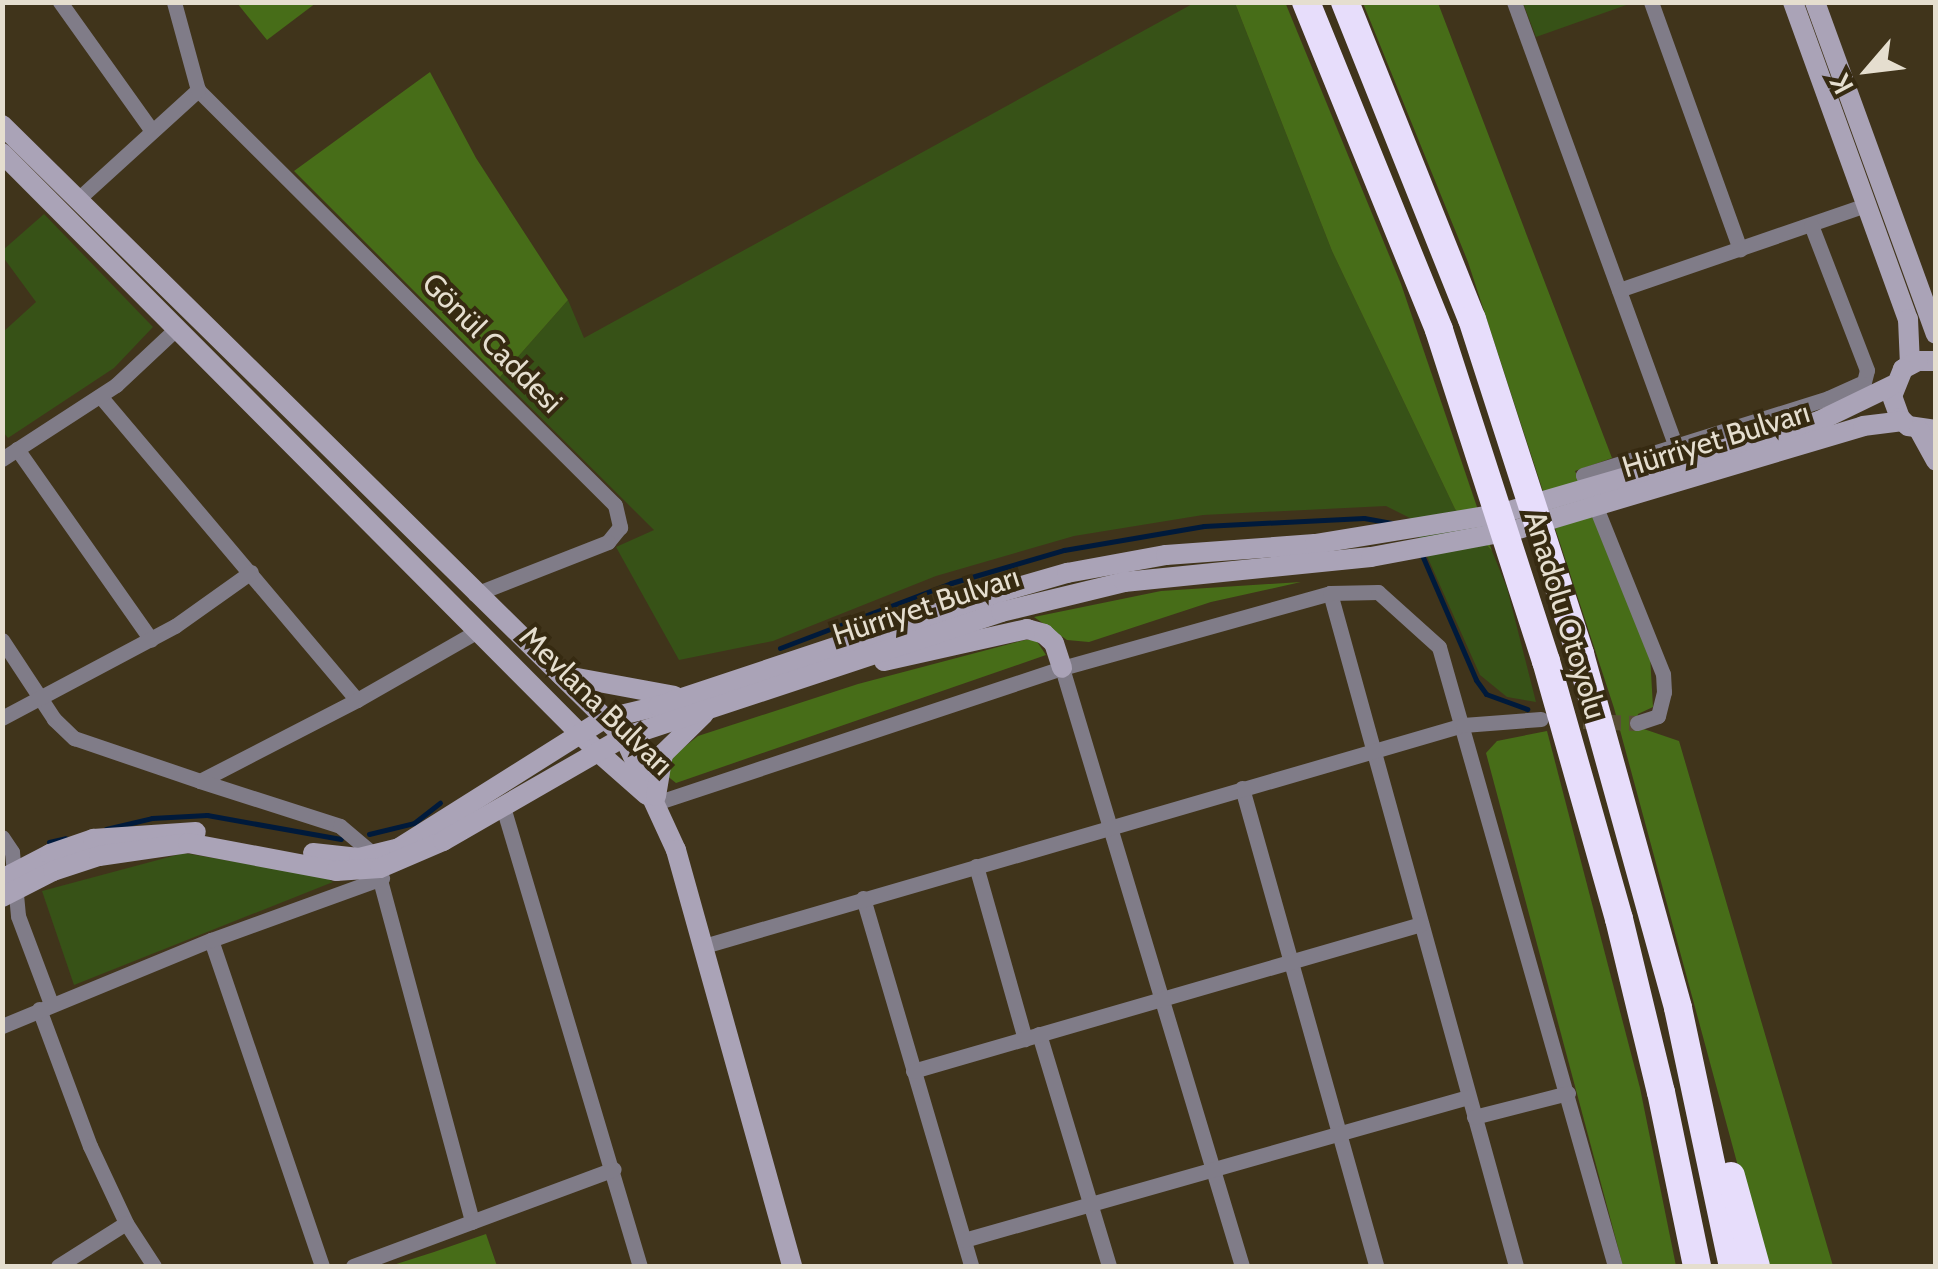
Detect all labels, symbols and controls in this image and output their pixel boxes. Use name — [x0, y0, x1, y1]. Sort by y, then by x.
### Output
north arrow — [1818, 20, 1918, 120]
text: K — [1822, 68, 1861, 100]
street label: Gönül Caddesi — [415, 266, 569, 420]
street label: Hürriyet Bulvarı — [1618, 394, 1814, 486]
street label: Anadolu Otoyolu — [1516, 507, 1614, 723]
street label: Hürriyet Bulvarı — [828, 559, 1024, 653]
street label: Mevlana Bulvarı — [512, 619, 680, 783]

